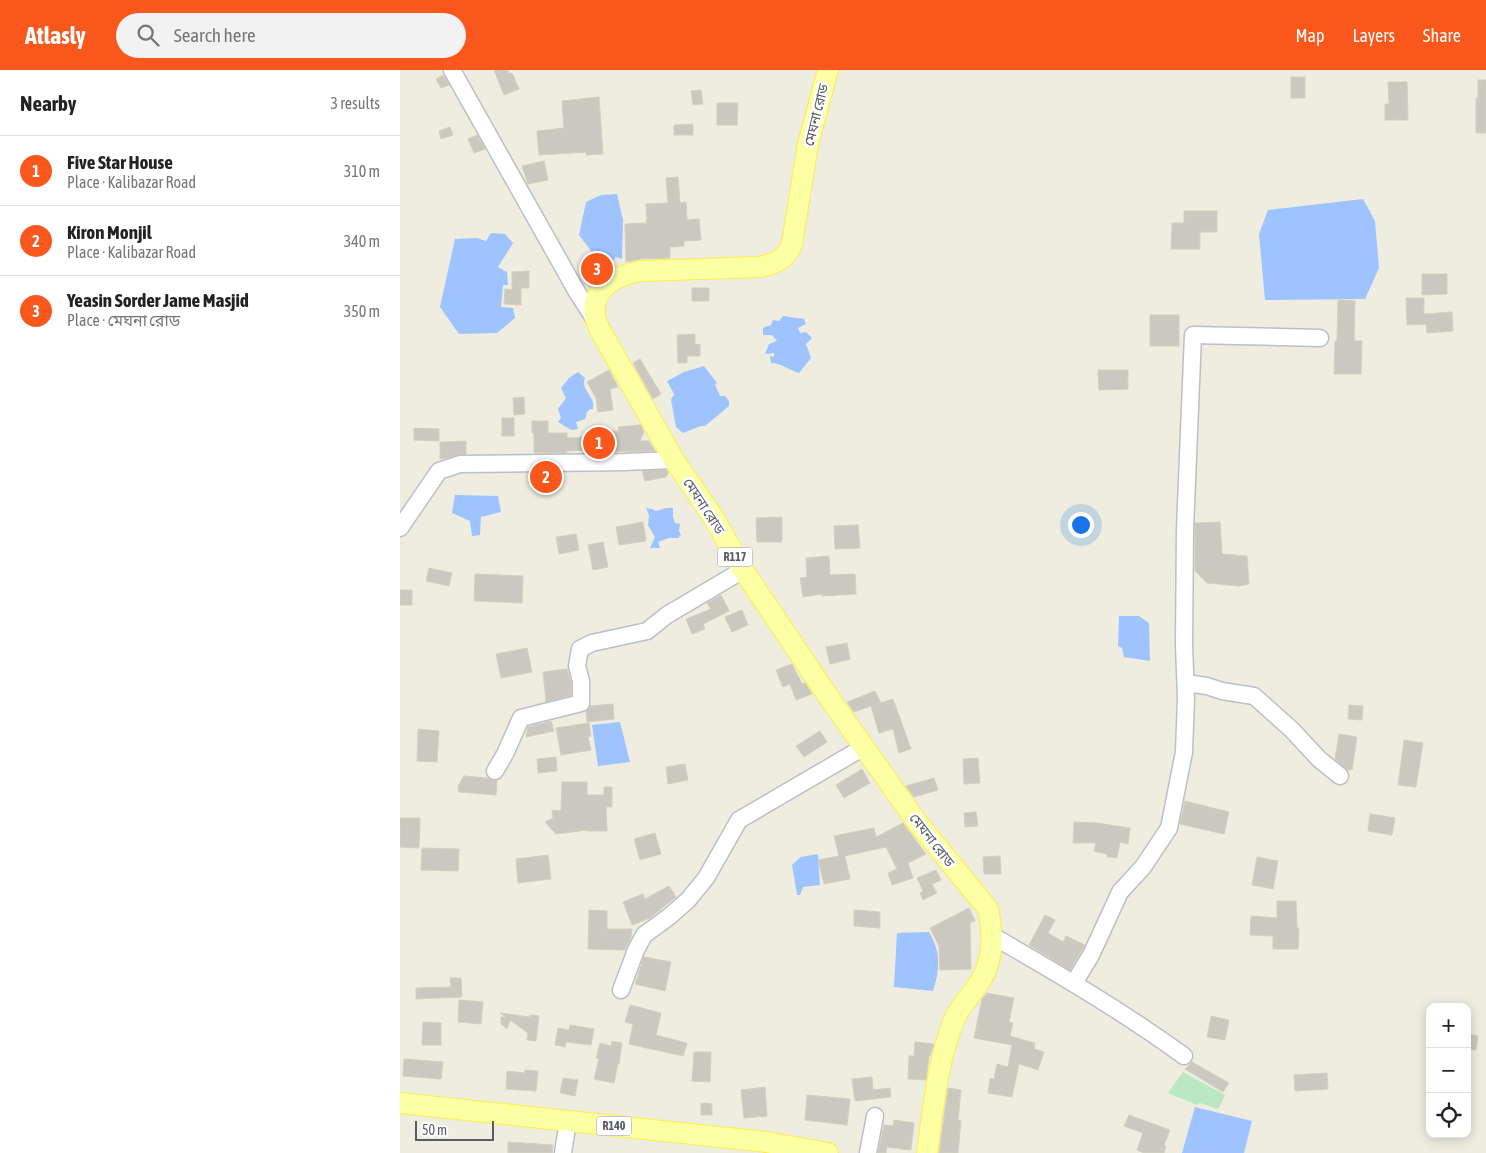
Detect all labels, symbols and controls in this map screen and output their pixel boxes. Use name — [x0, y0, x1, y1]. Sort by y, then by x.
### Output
search box — [116, 13, 466, 58]
icon: search — [134, 21, 162, 49]
text: Atlasly — [25, 22, 86, 49]
text: Search here — [174, 24, 256, 46]
text: Map — [1295, 25, 1324, 46]
text: Layers — [1352, 25, 1395, 46]
text: Share — [1423, 25, 1461, 46]
street label: মেঘনা রোড — [801, 81, 832, 148]
text: Nearby — [20, 91, 76, 115]
text: 3 results — [330, 94, 380, 112]
text: Five Star House — [67, 151, 173, 173]
text: 1 — [32, 162, 40, 180]
text: 310 m — [344, 162, 380, 180]
text: Place · Kalibazar Road — [67, 173, 196, 191]
text: Kiron Monjil — [67, 221, 152, 243]
text: 2 — [32, 232, 40, 250]
text: 340 m — [344, 232, 380, 250]
text: Place · Kalibazar Road — [67, 243, 196, 261]
pin: 3 — [581, 250, 613, 288]
text: Yeasin Sorder Jame Masjid — [67, 289, 249, 311]
text: 3 — [32, 302, 40, 320]
text: 350 m — [344, 302, 380, 320]
text: Place · মেঘনা রোড — [67, 311, 180, 329]
pin: 1 — [583, 424, 615, 462]
pin: 2 — [530, 458, 562, 496]
street label: মেঘনা রোড — [680, 475, 729, 538]
your location — [1068, 512, 1094, 538]
road number: R117 — [718, 548, 752, 567]
street label: মেঘনা রোড — [906, 810, 958, 871]
map controls — [1426, 1003, 1471, 1138]
button: + — [1426, 1003, 1471, 1048]
button: − — [1426, 1048, 1471, 1093]
button: locate — [1426, 1093, 1471, 1138]
road number: R140 — [596, 1116, 632, 1136]
scale bar — [415, 1118, 494, 1141]
text: 50 m — [422, 1122, 447, 1138]

